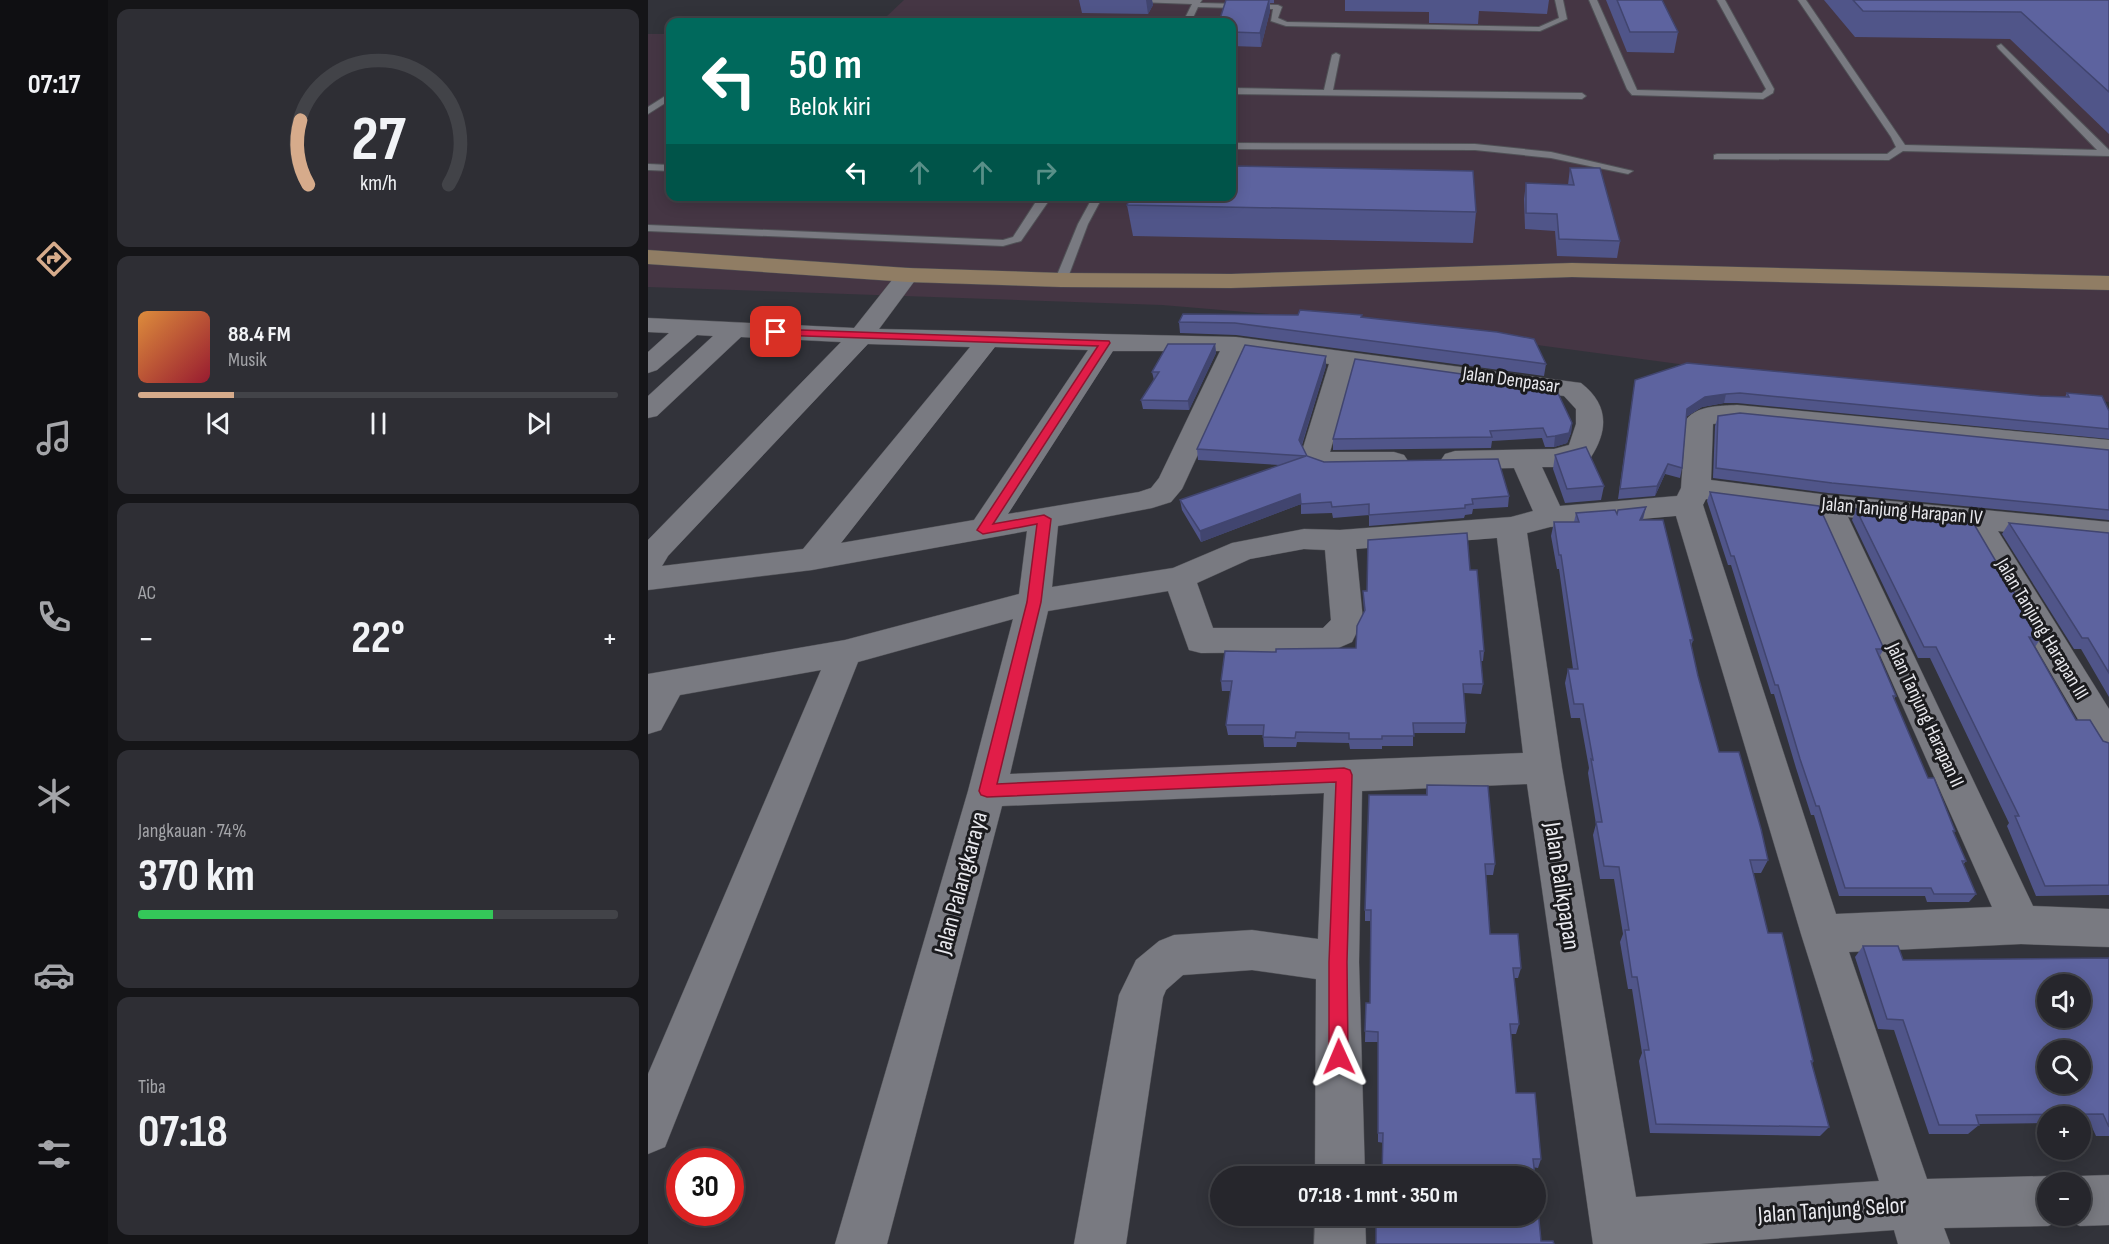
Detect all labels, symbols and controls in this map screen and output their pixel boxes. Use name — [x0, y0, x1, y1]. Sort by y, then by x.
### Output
text: 50 m — [789, 40, 862, 91]
icon: left — [690, 42, 768, 120]
text: 07:17 — [28, 69, 80, 101]
text: Belok kiri — [789, 91, 871, 123]
text: 27 — [351, 103, 406, 178]
icon: left — [840, 156, 873, 189]
icon: ahead — [903, 156, 936, 189]
icon: ahead — [966, 156, 999, 189]
icon: right — [1029, 156, 1062, 189]
text: km/h — [359, 171, 397, 196]
icon: directions — [33, 238, 75, 280]
pin — [750, 306, 801, 357]
icon: arrive — [759, 315, 792, 348]
text: 88.4 FM — [228, 321, 291, 348]
text: Musik — [228, 348, 267, 372]
street label: Jalan Denpasar — [1460, 361, 1561, 399]
icon: previous — [202, 407, 235, 440]
icon: pause — [362, 407, 395, 440]
icon: next — [522, 407, 555, 440]
icon: music — [33, 417, 75, 459]
street label: Jalan Tanjung Harapan IV — [1820, 492, 1983, 530]
street label: Jalan Tanjung Harapan III — [1990, 553, 2094, 704]
text: AC — [138, 581, 156, 605]
icon: phone — [33, 596, 75, 638]
text: 22° — [351, 611, 405, 666]
text: − — [138, 619, 154, 659]
text: + — [602, 619, 618, 659]
street label: Jalan Tanjung Harapan II — [1881, 638, 1969, 791]
icon: climate — [33, 775, 75, 817]
street label: Jalan Palangkaraya — [928, 808, 994, 959]
text: Jangkauan · 74% — [138, 819, 246, 843]
street label: Jalan Balikpapan — [1537, 819, 1586, 952]
text: 370 km — [138, 849, 255, 904]
icon: car — [33, 954, 75, 996]
map controls — [2037, 974, 2091, 1226]
button: sound — [2037, 974, 2091, 1028]
position arrow — [1307, 1025, 1371, 1089]
button: search — [2037, 1040, 2091, 1094]
text: Tiba — [138, 1075, 166, 1099]
text: 07:18 — [138, 1105, 228, 1160]
button: + — [2037, 1106, 2091, 1160]
icon: filters — [33, 1133, 75, 1175]
speed limit sign: 30 — [666, 1148, 744, 1226]
button: − — [2037, 1172, 2091, 1226]
text: 07:18 · 1 mnt · 350 m — [1298, 1182, 1458, 1209]
street label: Jalan Tanjung Selor — [1756, 1190, 1907, 1230]

